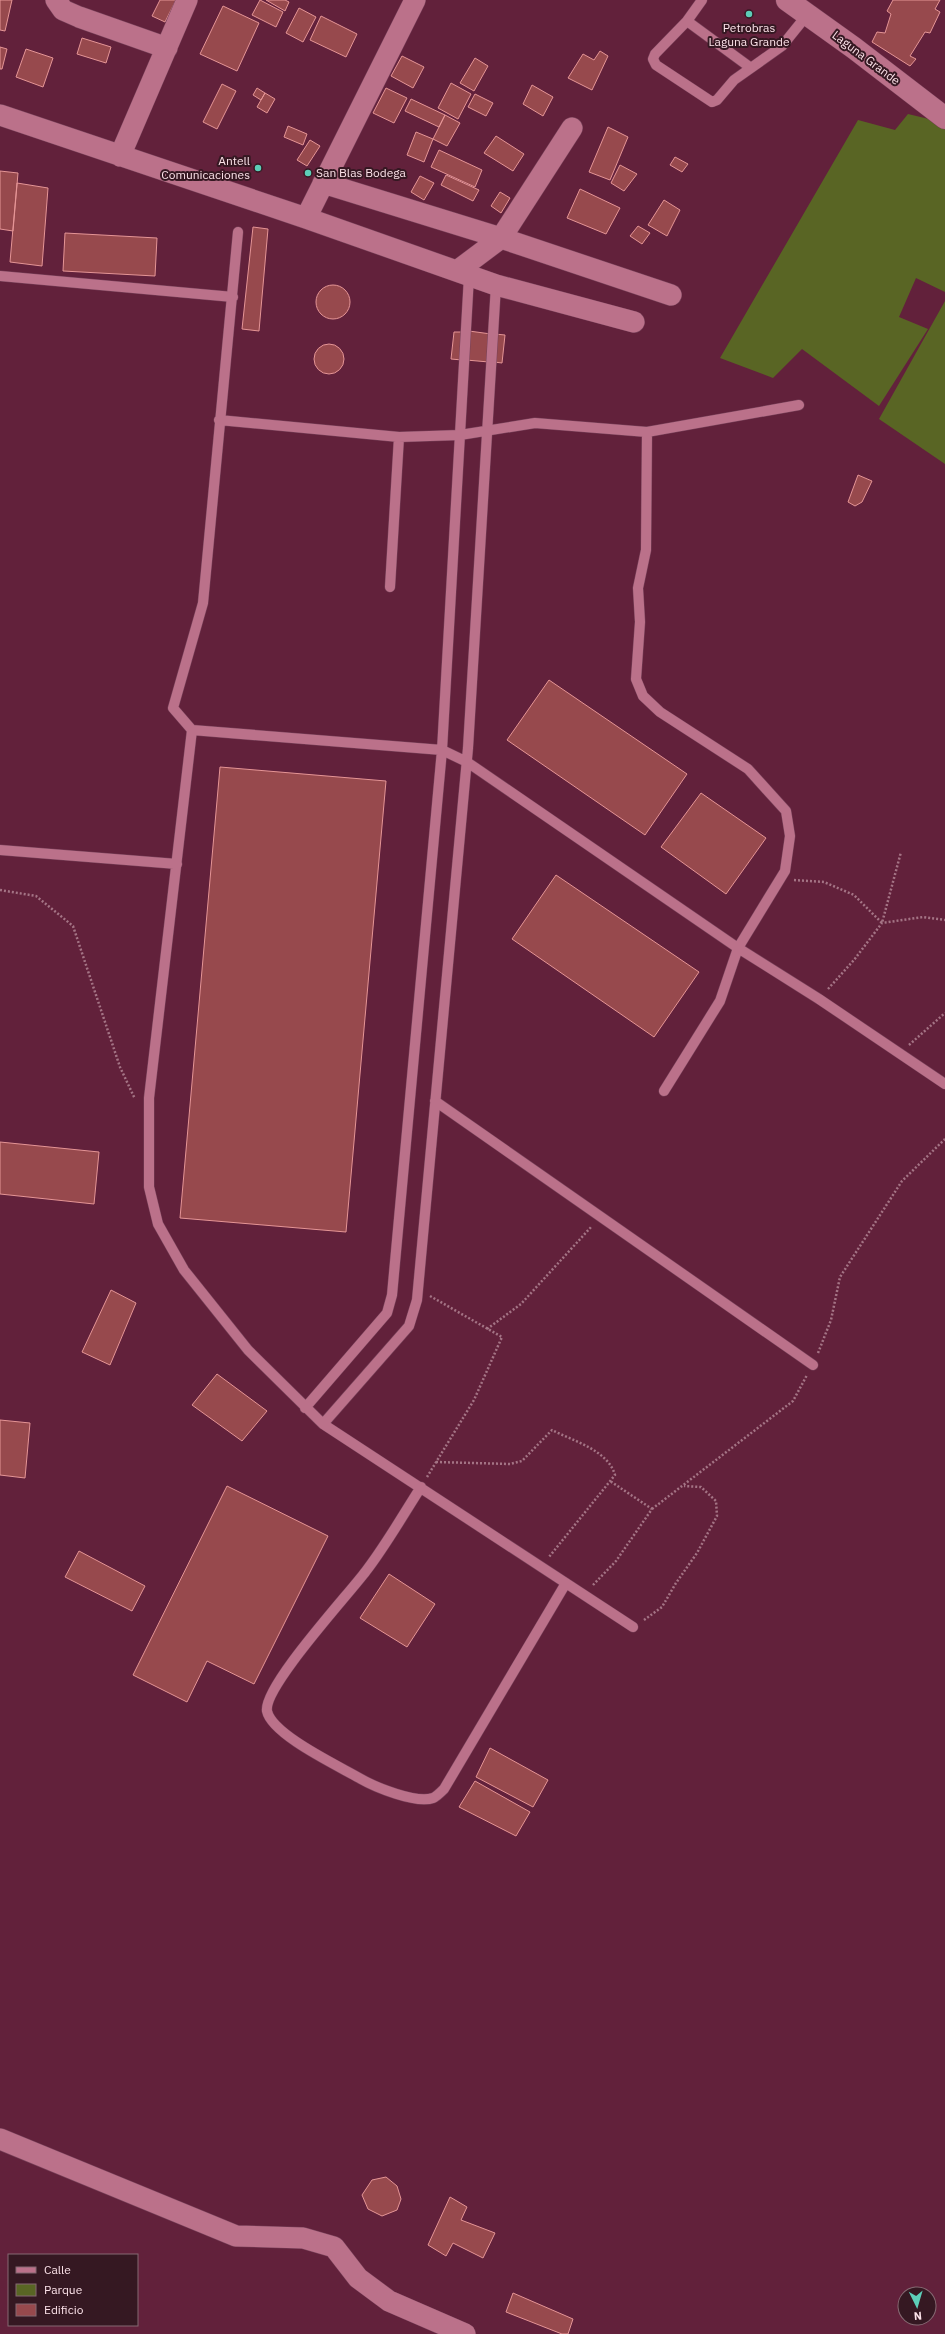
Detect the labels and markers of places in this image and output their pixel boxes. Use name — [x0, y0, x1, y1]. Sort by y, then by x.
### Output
marker: Petrobras Laguna Grande — [744, 9, 754, 19]
place label: Petrobras Laguna Grande — [708, 20, 790, 49]
place label: Antell Comunicaciones — [161, 153, 250, 182]
marker: Antell Comunicaciones — [253, 163, 263, 173]
place label: San Blas Bodega — [316, 165, 407, 180]
marker: San Blas Bodega — [303, 168, 313, 178]

